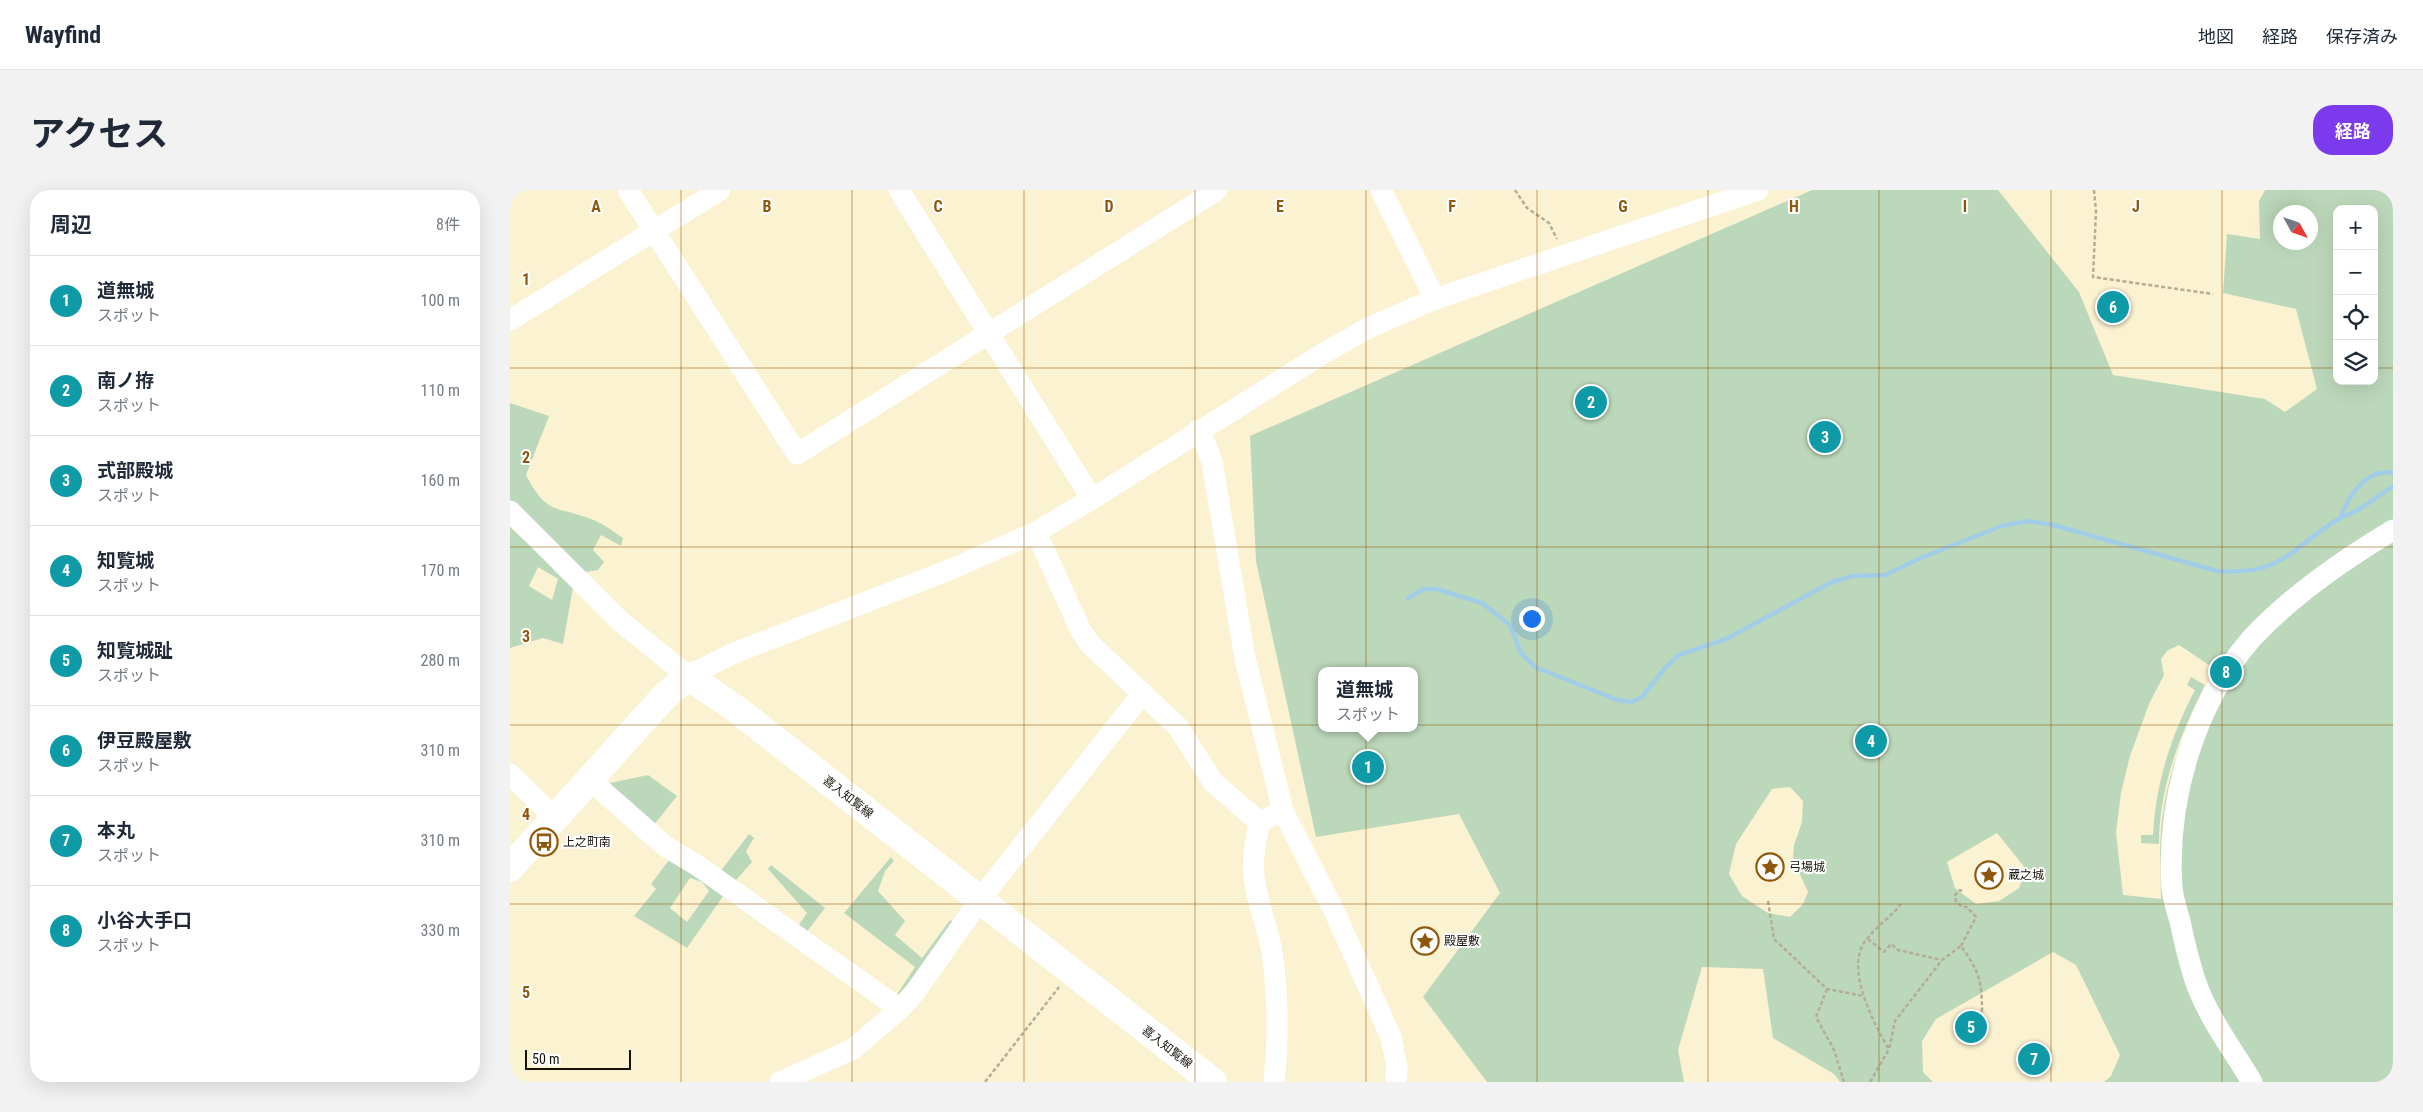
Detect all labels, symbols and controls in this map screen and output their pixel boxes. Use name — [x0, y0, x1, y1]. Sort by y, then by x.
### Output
text: Wayfind — [25, 21, 101, 49]
text: 地図 — [2198, 26, 2234, 47]
text: 経路 — [2262, 26, 2298, 47]
text: 保存済み — [2326, 26, 2398, 47]
button: 経路 — [2313, 105, 2393, 155]
text: アクセス — [30, 114, 168, 155]
text: A — [591, 197, 601, 216]
text: B — [763, 197, 772, 216]
text: C — [933, 197, 943, 216]
text: D — [1104, 197, 1114, 216]
text: E — [1276, 197, 1284, 216]
text: F — [1448, 197, 1456, 216]
text: G — [1618, 197, 1628, 216]
text: H — [1789, 197, 1799, 216]
text: I — [1963, 197, 1967, 216]
text: J — [2132, 197, 2140, 216]
north arrow — [2273, 205, 2318, 250]
map controls — [2333, 205, 2378, 385]
button: + — [2333, 205, 2378, 250]
text: 周辺 — [50, 213, 92, 237]
text: 8件 — [436, 215, 460, 234]
button: − — [2333, 250, 2378, 295]
text: 1 — [522, 270, 530, 289]
text: 道無城 — [97, 279, 154, 302]
pin: 6 — [2097, 288, 2129, 326]
text: 1 — [62, 291, 70, 310]
text: 100 m — [421, 291, 460, 310]
button: locate — [2333, 295, 2378, 340]
text: スポット — [97, 306, 161, 325]
button: layers — [2333, 340, 2378, 385]
text: 南ノ拵 — [97, 369, 154, 392]
text: 2 — [62, 381, 70, 400]
text: 110 m — [421, 381, 460, 400]
pin: 2 — [1575, 383, 1607, 421]
text: スポット — [97, 396, 161, 415]
pin: 3 — [1809, 418, 1841, 456]
text: 2 — [522, 448, 530, 467]
text: 式部殿城 — [97, 459, 173, 482]
text: 3 — [62, 471, 70, 490]
text: 160 m — [421, 471, 460, 490]
text: スポット — [97, 486, 161, 505]
text: 知覧城 — [97, 549, 154, 572]
text: 4 — [62, 561, 70, 580]
text: 170 m — [421, 561, 460, 580]
text: スポット — [97, 576, 161, 595]
your location — [1519, 606, 1545, 632]
text: 3 — [522, 627, 530, 646]
text: 知覧城趾 — [97, 639, 173, 662]
text: 5 — [62, 651, 70, 670]
text: 280 m — [421, 651, 460, 670]
pin: 8 — [2210, 653, 2242, 691]
text: スポット — [97, 666, 161, 685]
popup — [1318, 667, 1418, 732]
text: 道無城 — [1336, 678, 1393, 701]
text: スポット — [1336, 705, 1400, 724]
pin: 4 — [1855, 722, 1887, 760]
text: 伊豆殿屋敷 — [97, 729, 192, 752]
text: 6 — [62, 741, 70, 760]
text: 310 m — [421, 741, 460, 760]
pin: 1 — [1352, 748, 1384, 786]
text: スポット — [97, 756, 161, 775]
street label: 喜入知覧線 — [820, 773, 876, 821]
text: 4 — [522, 805, 530, 824]
text: 本丸 — [97, 819, 135, 842]
bus stop icon: 上之町南 — [529, 827, 559, 857]
text: 7 — [62, 831, 70, 850]
text: 310 m — [421, 831, 460, 850]
place label: 上之町南 — [563, 835, 611, 849]
text: スポット — [97, 846, 161, 865]
place icon: 弓場城 — [1755, 852, 1785, 882]
place label: 弓場城 — [1789, 860, 1825, 874]
place icon: 蔵之城 — [1974, 860, 2004, 890]
place label: 蔵之城 — [2008, 868, 2044, 882]
text: 小谷大手口 — [97, 909, 192, 932]
text: 8 — [62, 921, 70, 940]
text: 330 m — [421, 921, 460, 940]
place icon: 殿屋敷 — [1410, 926, 1440, 956]
place label: 殿屋敷 — [1444, 934, 1480, 948]
text: スポット — [97, 936, 161, 955]
text: 5 — [522, 983, 530, 1002]
pin: 5 — [1955, 1008, 1987, 1046]
street label: 喜入知覧線 — [1139, 1023, 1195, 1071]
pin: 7 — [2018, 1040, 2050, 1078]
scale bar — [525, 1047, 631, 1070]
text: 50 m — [532, 1051, 560, 1067]

